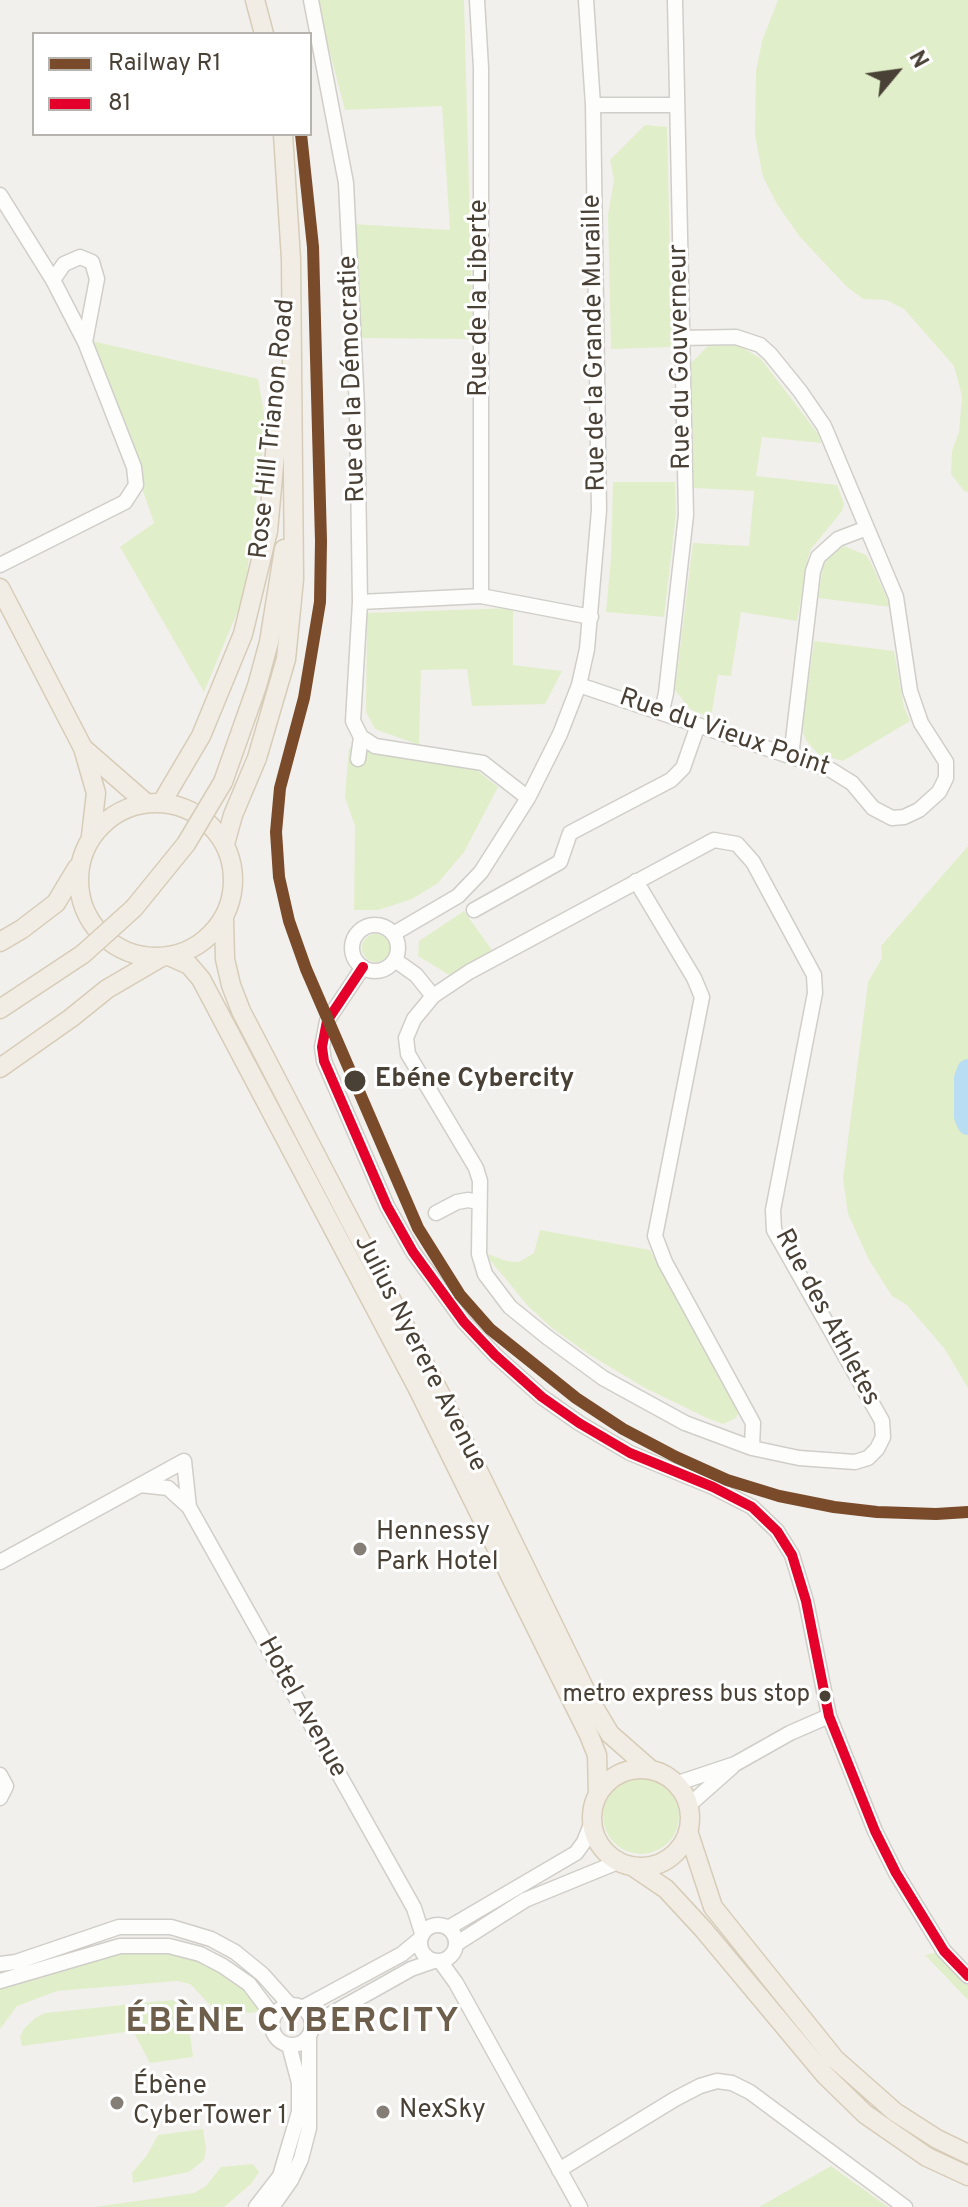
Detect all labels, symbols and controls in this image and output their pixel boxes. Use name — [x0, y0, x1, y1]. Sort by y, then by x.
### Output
legend — [32, 32, 312, 136]
north arrow — [856, 32, 936, 112]
text: N — [902, 47, 933, 74]
text: Railway R1 — [108, 49, 221, 79]
text: 81 — [108, 89, 132, 119]
street label: Rue de la Grande Muraille — [578, 194, 614, 492]
street label: Rue de la Liberte — [465, 199, 497, 397]
street label: Rue du Gouverneur — [664, 244, 700, 470]
street label: Rue de la Démocratie — [334, 255, 374, 503]
street label: Rose Hill Trianon Road — [245, 297, 303, 561]
street label: Rue du Vieux Point — [615, 683, 833, 785]
place label: Ebéne Cybercity — [375, 1065, 574, 1097]
marker: Ebéne Cybercity — [342, 1068, 368, 1094]
street label: Rue des Athletes — [766, 1224, 886, 1412]
street label: Julius Nyerere Avenue — [346, 1230, 492, 1478]
place label: Hennessy Park Hotel — [376, 1518, 499, 1580]
marker: Hennessy Park Hotel — [351, 1540, 369, 1558]
street label: Hotel Avenue — [250, 1632, 352, 1784]
place label: metro express bus stop — [562, 1682, 810, 1710]
marker: metro express bus stop — [817, 1688, 833, 1704]
district label: ÉBÈNE CYBERCITY — [125, 2004, 461, 2044]
place label: Ébène CyberTower 1 — [133, 2072, 288, 2134]
marker: Ébène CyberTower 1 — [108, 2094, 126, 2112]
place label: NexSky — [399, 2096, 486, 2128]
marker: NexSky — [374, 2103, 392, 2121]

